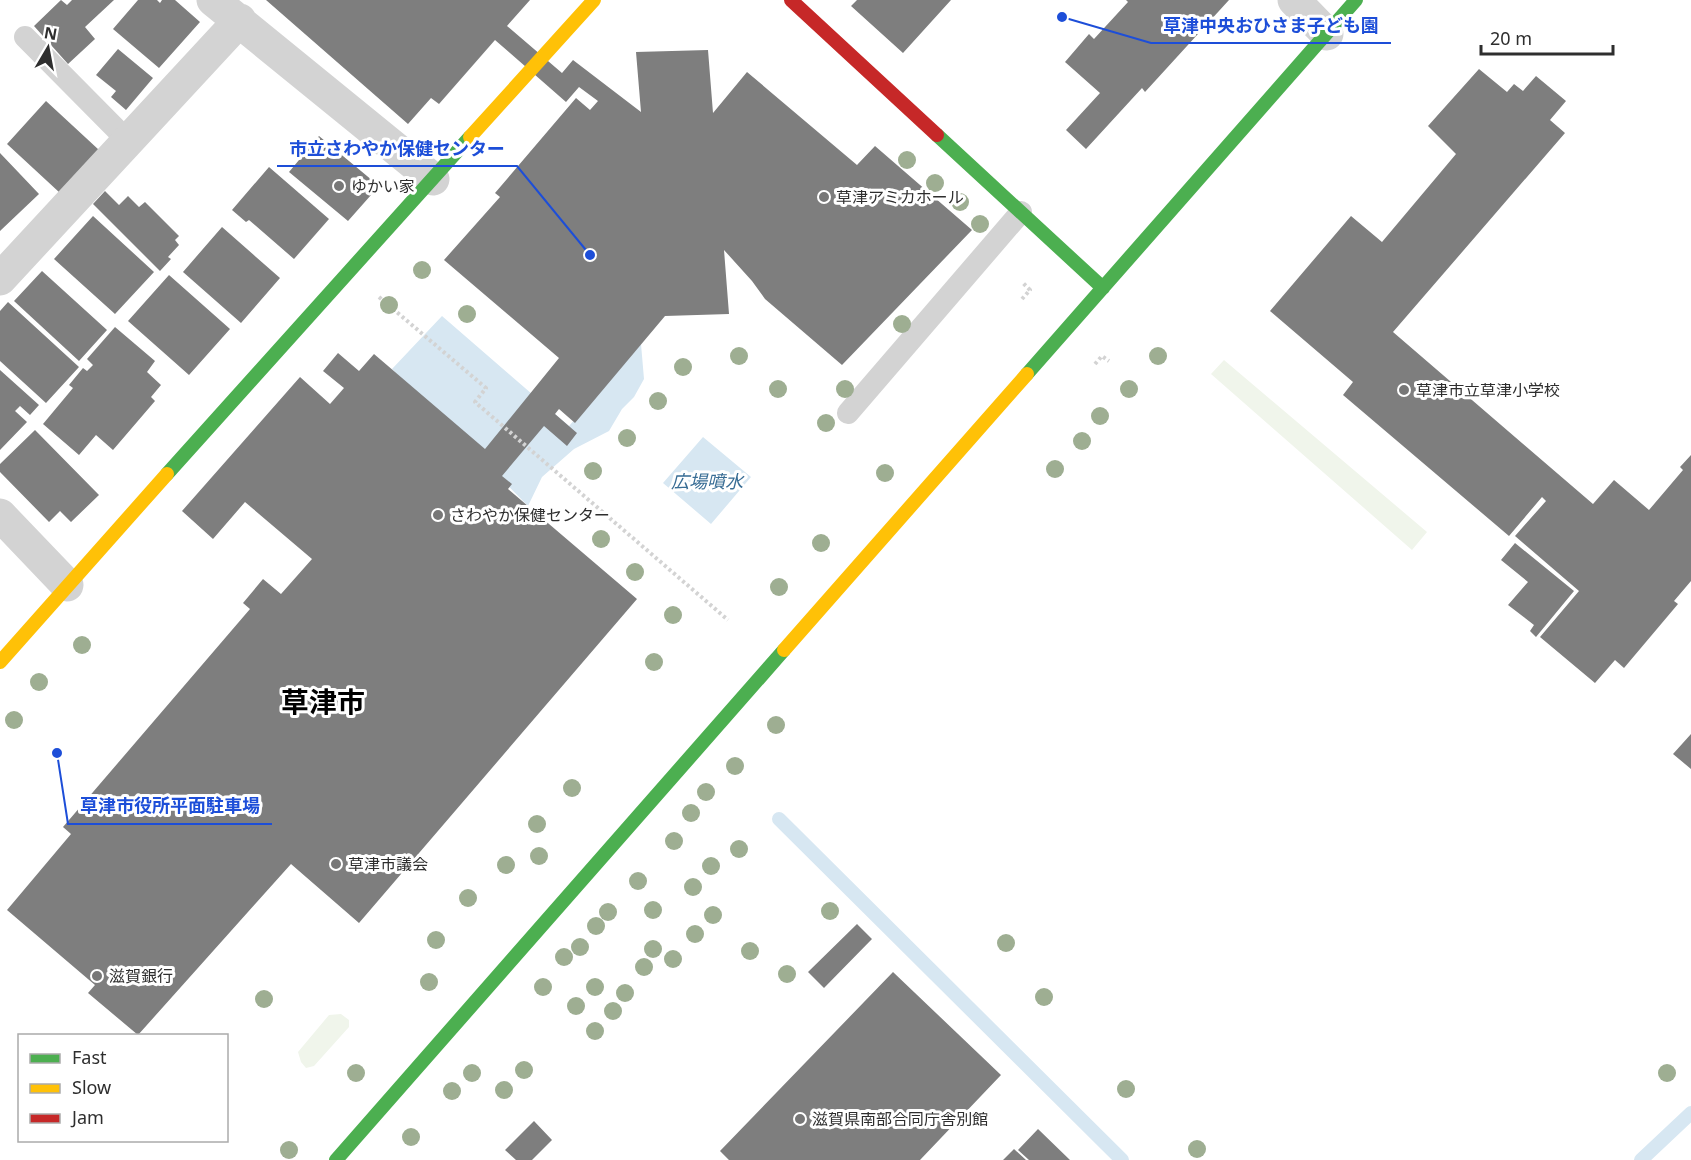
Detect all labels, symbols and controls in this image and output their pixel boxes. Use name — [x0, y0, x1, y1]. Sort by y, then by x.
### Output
callout: 草津中央おひさま子ども園 — [1151, 7, 1391, 43]
text: 草津中央おひさま子ども園 — [1163, 13, 1379, 37]
north arrow — [18, 18, 78, 78]
scale bar — [1481, 18, 1613, 56]
text: N — [42, 21, 59, 45]
text: 20 m — [1490, 26, 1532, 50]
callout: 市立さわやか保健センター — [277, 130, 517, 166]
text: 市立さわやか保健センター — [289, 136, 505, 160]
place label: ゆかい家 — [351, 175, 415, 197]
marker: ゆかい家 — [332, 179, 346, 193]
place label: 草津アミカホール — [836, 186, 964, 208]
marker: 草津アミカホール — [817, 190, 831, 204]
place label: 草津市立草津小学校 — [1416, 379, 1560, 401]
marker: 草津市立草津小学校 — [1397, 383, 1411, 397]
water label: 広場噴水 — [671, 469, 745, 493]
place label: さわやか保健センター — [450, 504, 610, 526]
marker: さわやか保健センター — [431, 508, 445, 522]
district label: 草津市 — [281, 682, 365, 720]
callout: 草津市役所平面駐車場 — [68, 788, 272, 824]
text: 草津市役所平面駐車場 — [80, 793, 260, 817]
place label: 草津市議会 — [348, 853, 428, 875]
marker: 草津市議会 — [329, 857, 343, 871]
place label: 滋賀銀行 — [109, 965, 173, 987]
marker: 滋賀銀行 — [90, 969, 104, 983]
legend — [18, 1034, 228, 1142]
text: Fast — [72, 1045, 107, 1069]
text: Slow — [72, 1075, 111, 1099]
text: Jam — [70, 1105, 104, 1129]
place label: 滋賀県南部合同庁舎別館 — [812, 1108, 988, 1130]
marker: 滋賀県南部合同庁舎別館 — [793, 1112, 807, 1126]

